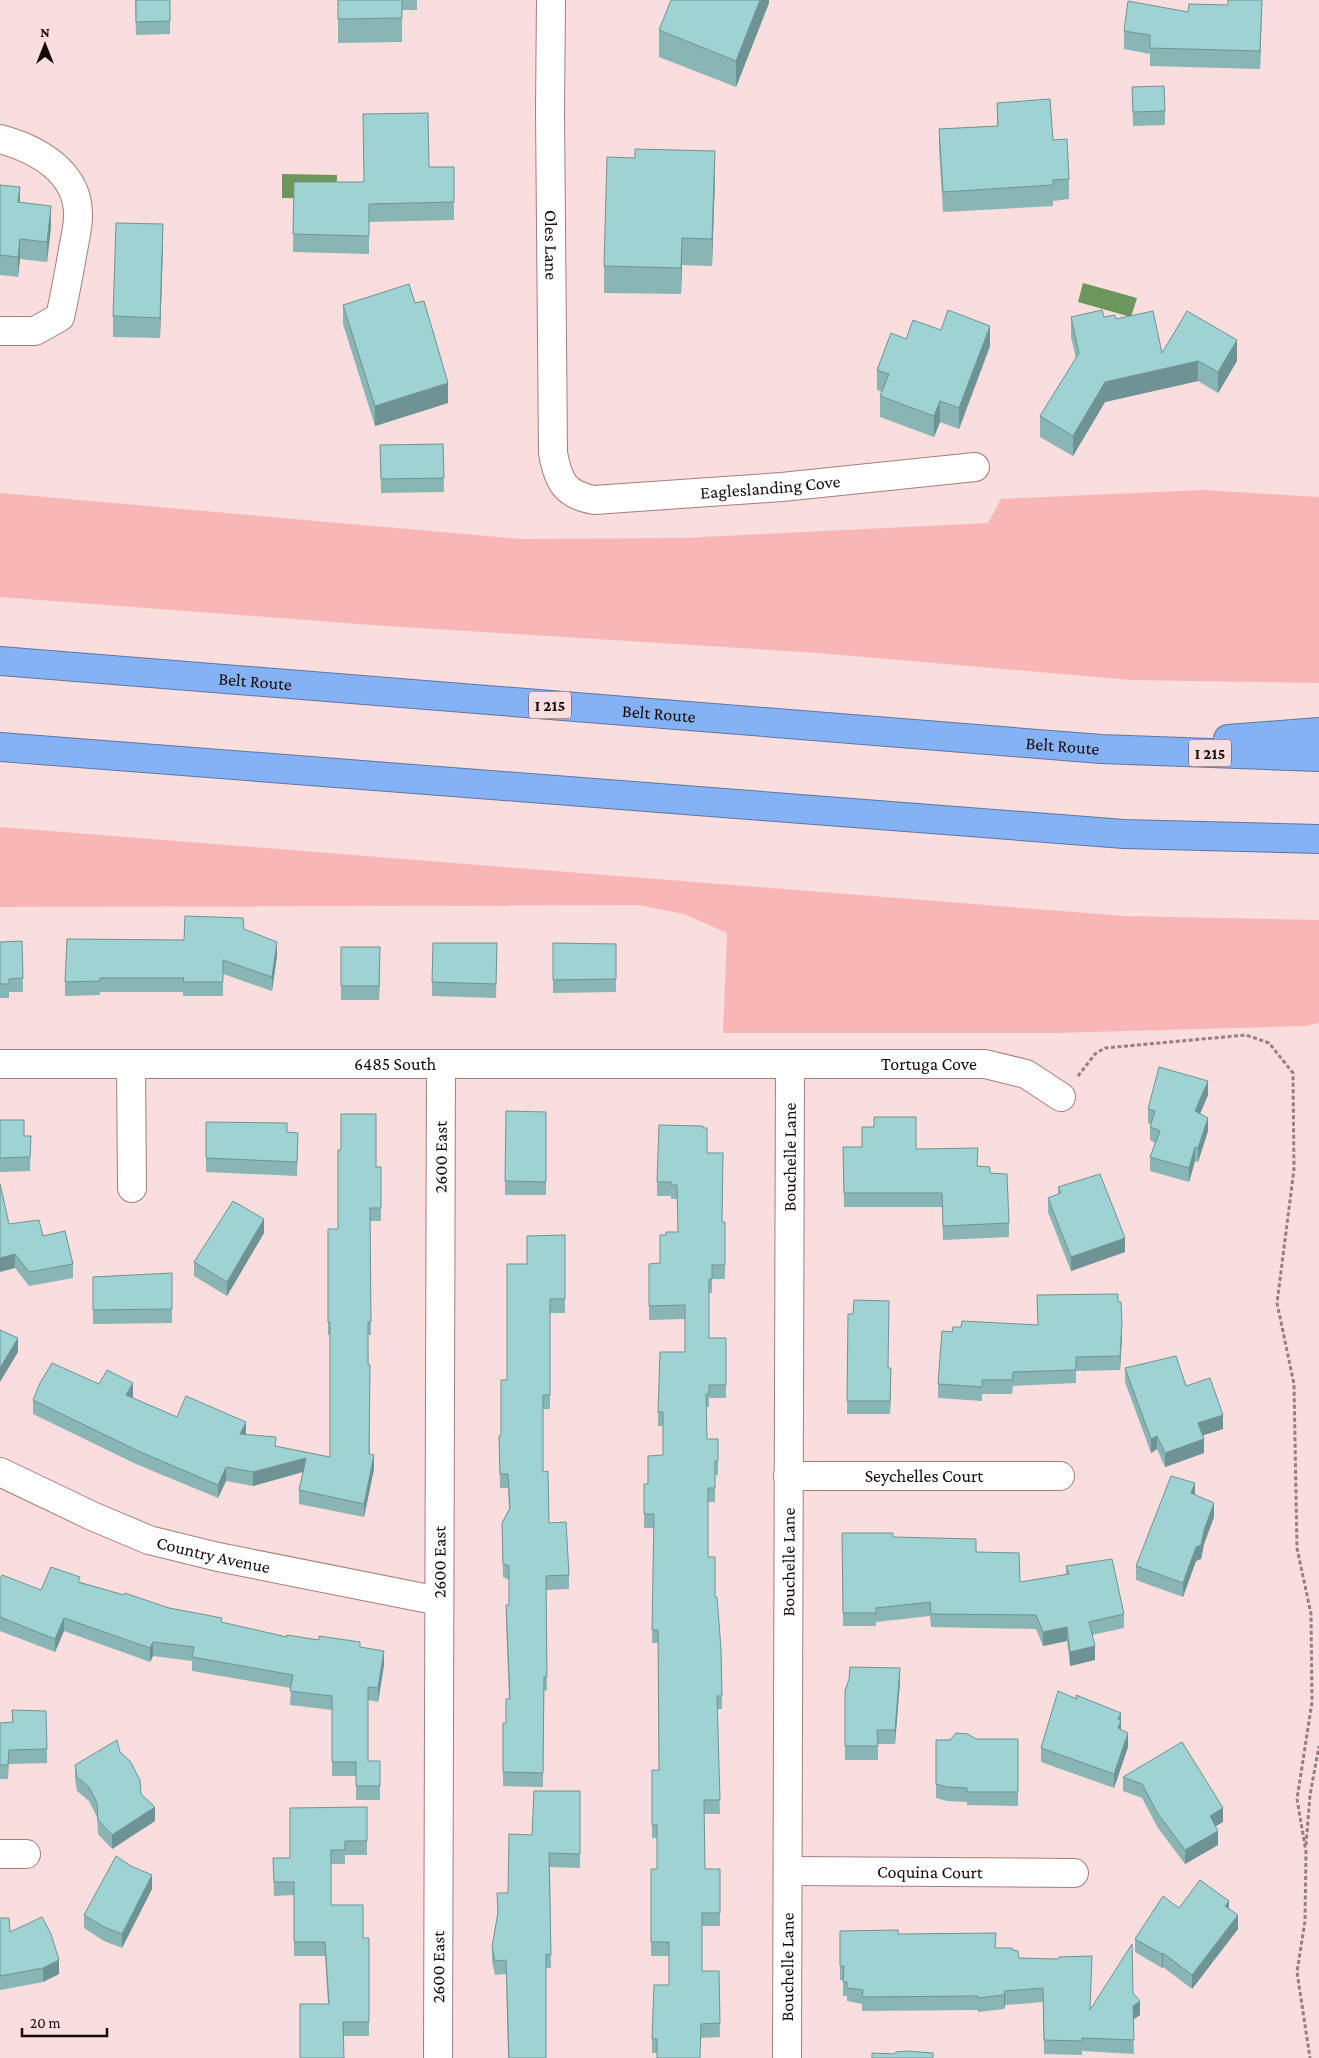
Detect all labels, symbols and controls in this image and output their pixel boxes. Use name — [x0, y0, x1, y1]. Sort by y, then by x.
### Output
north arrow — [20, 20, 70, 70]
text: N — [40, 24, 50, 40]
street label: Oles Lane — [541, 210, 561, 280]
street label: Eagleslanding Cove — [699, 471, 841, 503]
street label: Belt Route — [218, 668, 293, 694]
road number: I 215 — [529, 692, 571, 718]
street label: Belt Route — [621, 701, 697, 727]
street label: Belt Route — [1025, 733, 1100, 759]
road number: I 215 — [1189, 740, 1231, 766]
street label: 6485 South — [354, 1054, 436, 1074]
street label: Tortuga Cove — [881, 1054, 977, 1074]
street label: Bouchelle Lane — [780, 1102, 800, 1212]
street label: 2600 East — [431, 1120, 451, 1193]
street label: Seychelles Court — [865, 1466, 984, 1486]
street label: Bouchelle Lane — [778, 1507, 799, 1617]
street label: 2600 East — [429, 1525, 450, 1598]
street label: Country Avenue — [155, 1532, 272, 1577]
street label: Coquina Court — [877, 1862, 984, 1882]
street label: Bouchelle Lane — [777, 1912, 797, 2022]
street label: 2600 East — [428, 1930, 448, 2003]
scale bar — [22, 2006, 108, 2038]
text: 20 m — [30, 2015, 61, 2031]

